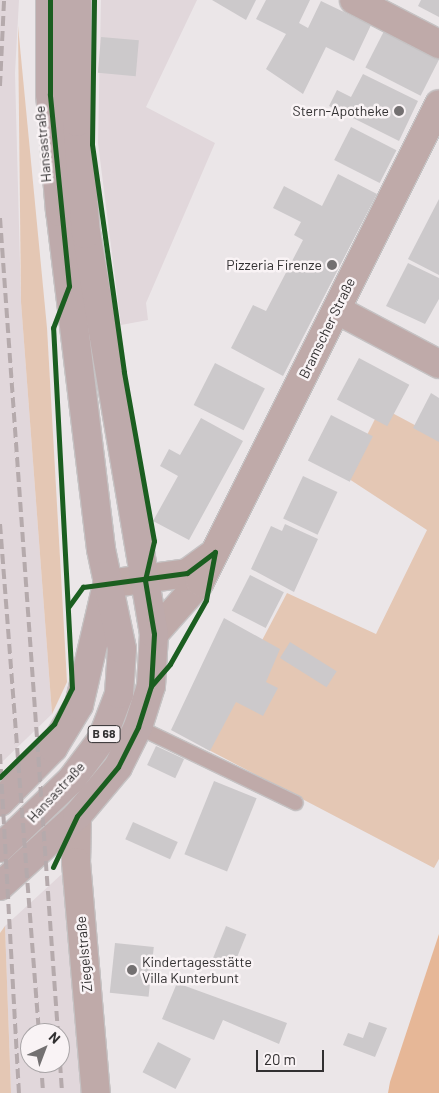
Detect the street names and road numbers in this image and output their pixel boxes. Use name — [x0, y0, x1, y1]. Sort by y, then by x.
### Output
street label: Hansastraße — [31, 105, 55, 183]
street label: Bramscher Straße — [295, 275, 359, 381]
road number: B 68 — [86, 724, 122, 744]
street label: Hansastraße — [24, 758, 88, 826]
street label: Ziegelstraße — [72, 915, 96, 993]

